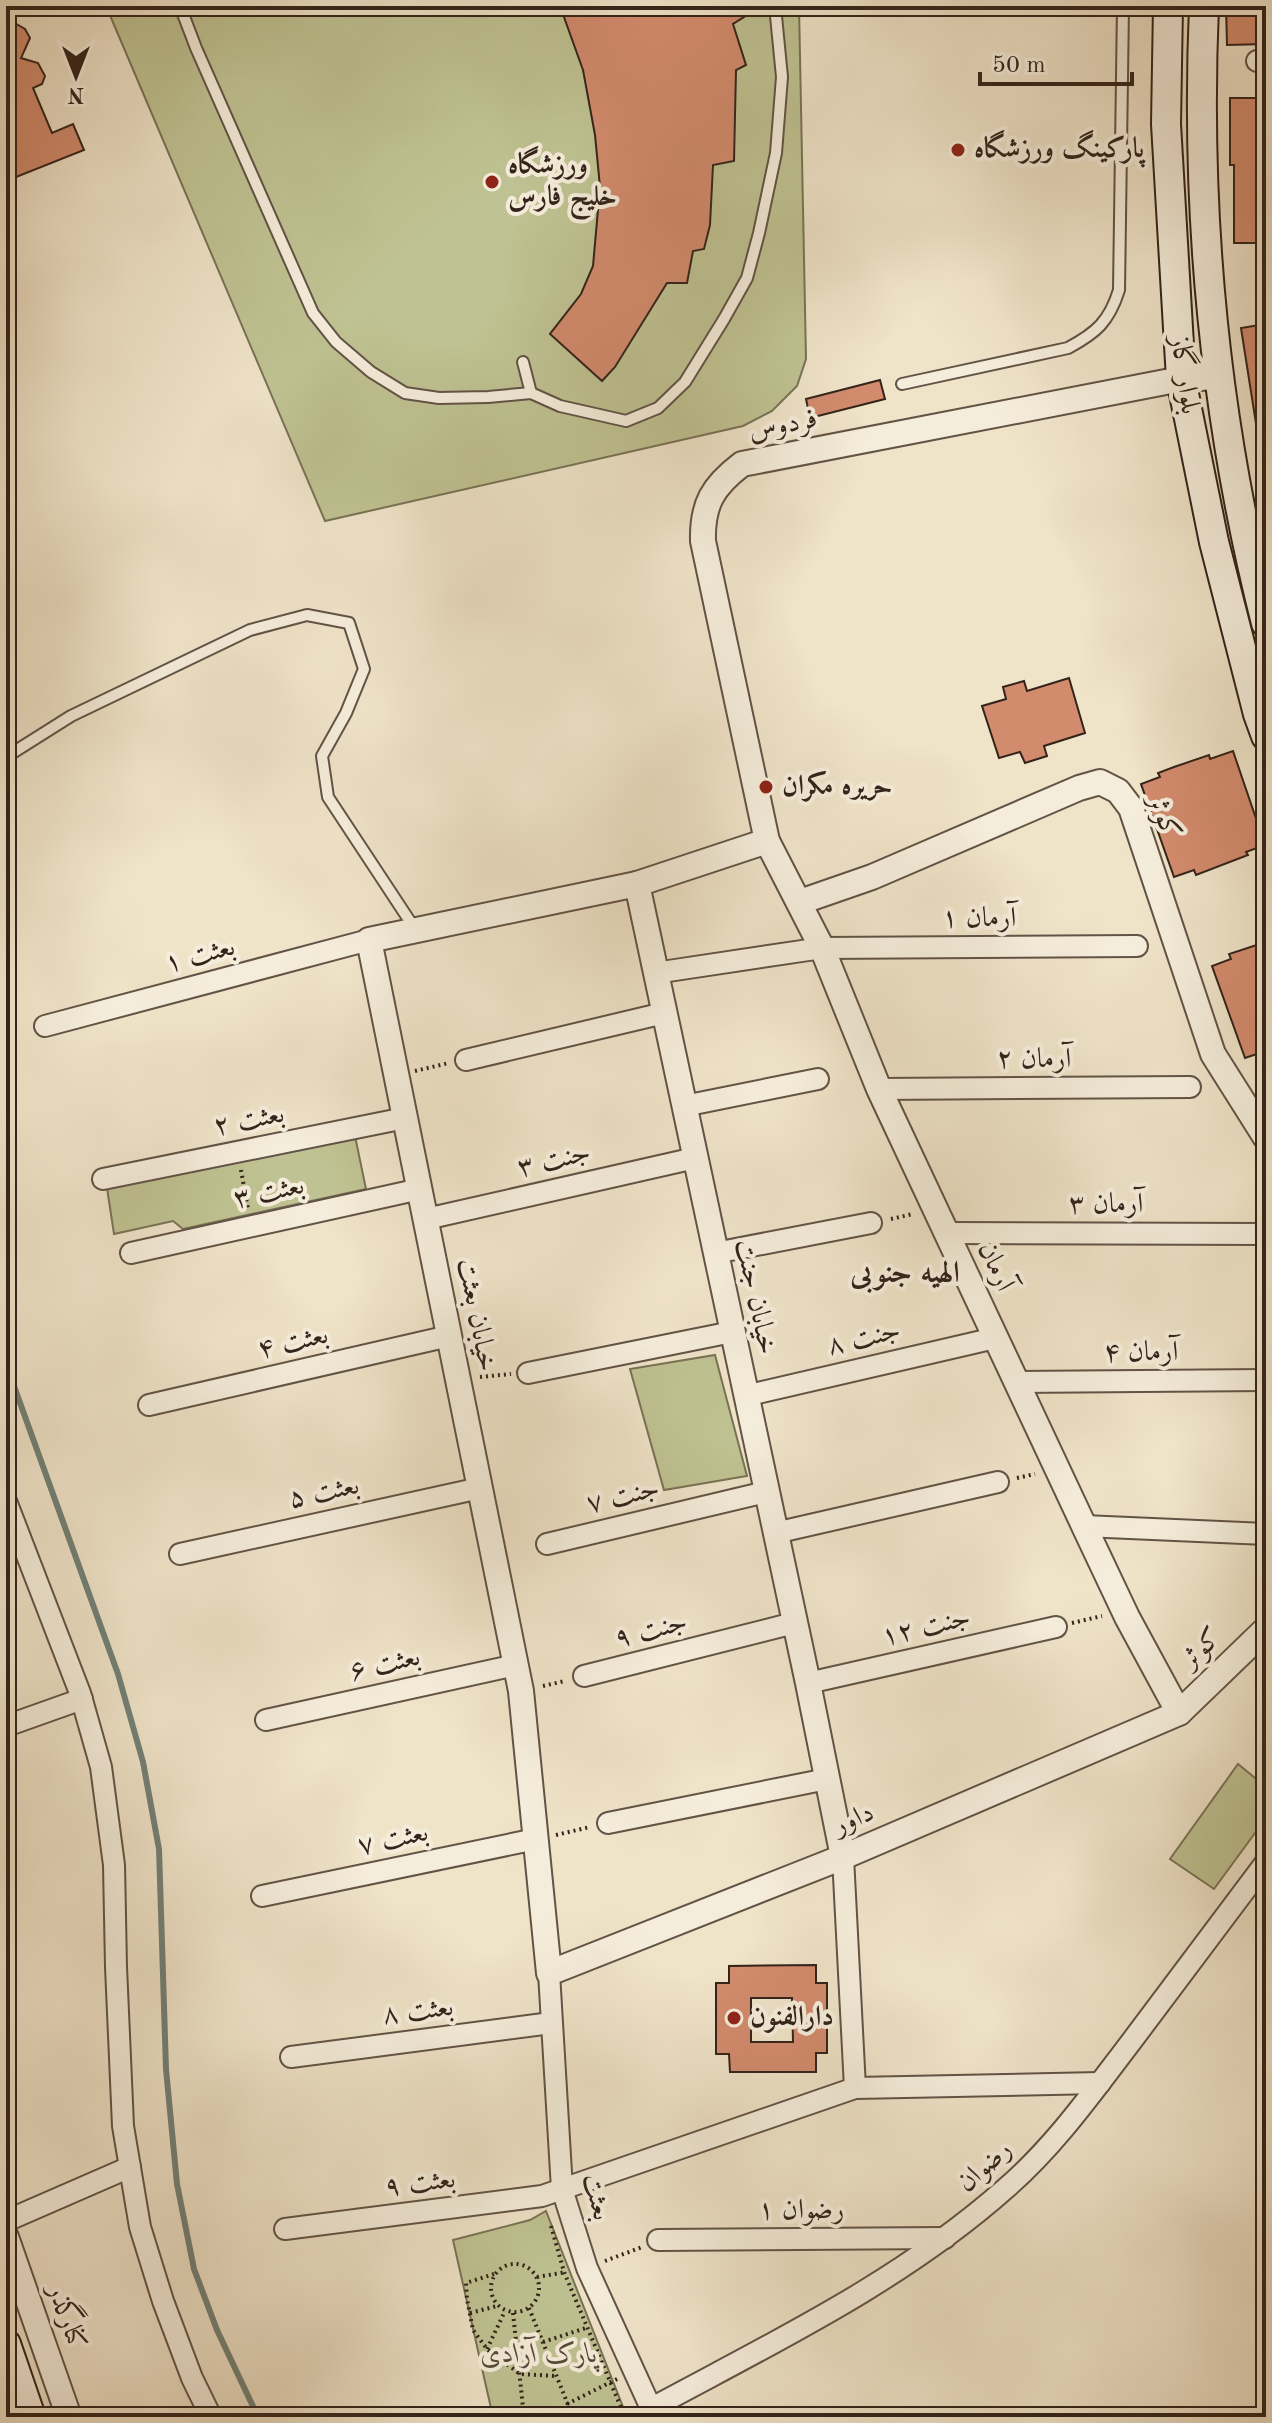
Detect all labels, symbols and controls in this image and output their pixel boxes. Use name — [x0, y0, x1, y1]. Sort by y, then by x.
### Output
north arrow — [36, 36, 116, 116]
scale bar — [980, 36, 1132, 86]
text: 50 m — [992, 54, 1046, 78]
text: N — [67, 83, 84, 105]
place label: پارکینگ ورزشگاه — [974, 129, 1146, 168]
marker: پارکینگ ورزشگاه — [949, 141, 967, 159]
place label: ورزشگاه خلیج فارس — [508, 145, 617, 221]
marker: ورزشگاه خلیج فارس — [483, 173, 501, 191]
street label: بلوار گاز — [1163, 330, 1208, 416]
street label: فردوس — [746, 406, 820, 447]
place label: حریره مکران — [782, 770, 892, 802]
marker: حریره مکران — [757, 778, 775, 796]
street label: کوثر — [1140, 788, 1185, 844]
street label: آرمان ۱ — [942, 900, 1019, 933]
street label: بعثت ۱ — [162, 933, 238, 979]
street label: آرمان ۲ — [997, 1041, 1074, 1074]
street label: بعثت ۲ — [211, 1100, 287, 1142]
street label: جنت ۳ — [515, 1139, 593, 1183]
street label: بعثت ۳ — [231, 1172, 307, 1214]
street label: آرمان ۳ — [1069, 1186, 1146, 1219]
street label: آرمان — [972, 1236, 1024, 1298]
street label: خیابان جنت — [729, 1237, 781, 1357]
street label: خیابان بعثت — [451, 1256, 501, 1374]
district label: الهیه جنوبی — [849, 1259, 960, 1294]
street label: جنت ۸ — [825, 1317, 903, 1361]
street label: بعثت ۴ — [255, 1321, 331, 1365]
street label: آرمان ۴ — [1104, 1334, 1181, 1367]
street label: بعثت ۵ — [286, 1472, 362, 1514]
street label: جنت ۷ — [584, 1475, 662, 1519]
street label: جنت ۱۲ — [879, 1604, 973, 1652]
street label: جنت ۹ — [612, 1608, 690, 1654]
street label: کوثر — [1173, 1623, 1229, 1678]
street label: بعثت ۶ — [347, 1643, 423, 1687]
street label: داور — [827, 1799, 878, 1842]
street label: بعثت ۷ — [355, 1819, 431, 1861]
street label: بعثت ۸ — [381, 1994, 455, 2030]
place label: دارالفنون — [750, 2003, 834, 2033]
marker: دارالفنون — [725, 2009, 743, 2027]
street label: رضوان — [952, 2136, 1018, 2199]
street label: بعثت ۹ — [383, 2166, 457, 2202]
street label: بعثت — [577, 2171, 615, 2223]
street label: رضوان ۱ — [758, 2197, 844, 2226]
street label: کنارگذر — [41, 2276, 98, 2353]
park label: پارک آزادی — [480, 2336, 600, 2373]

